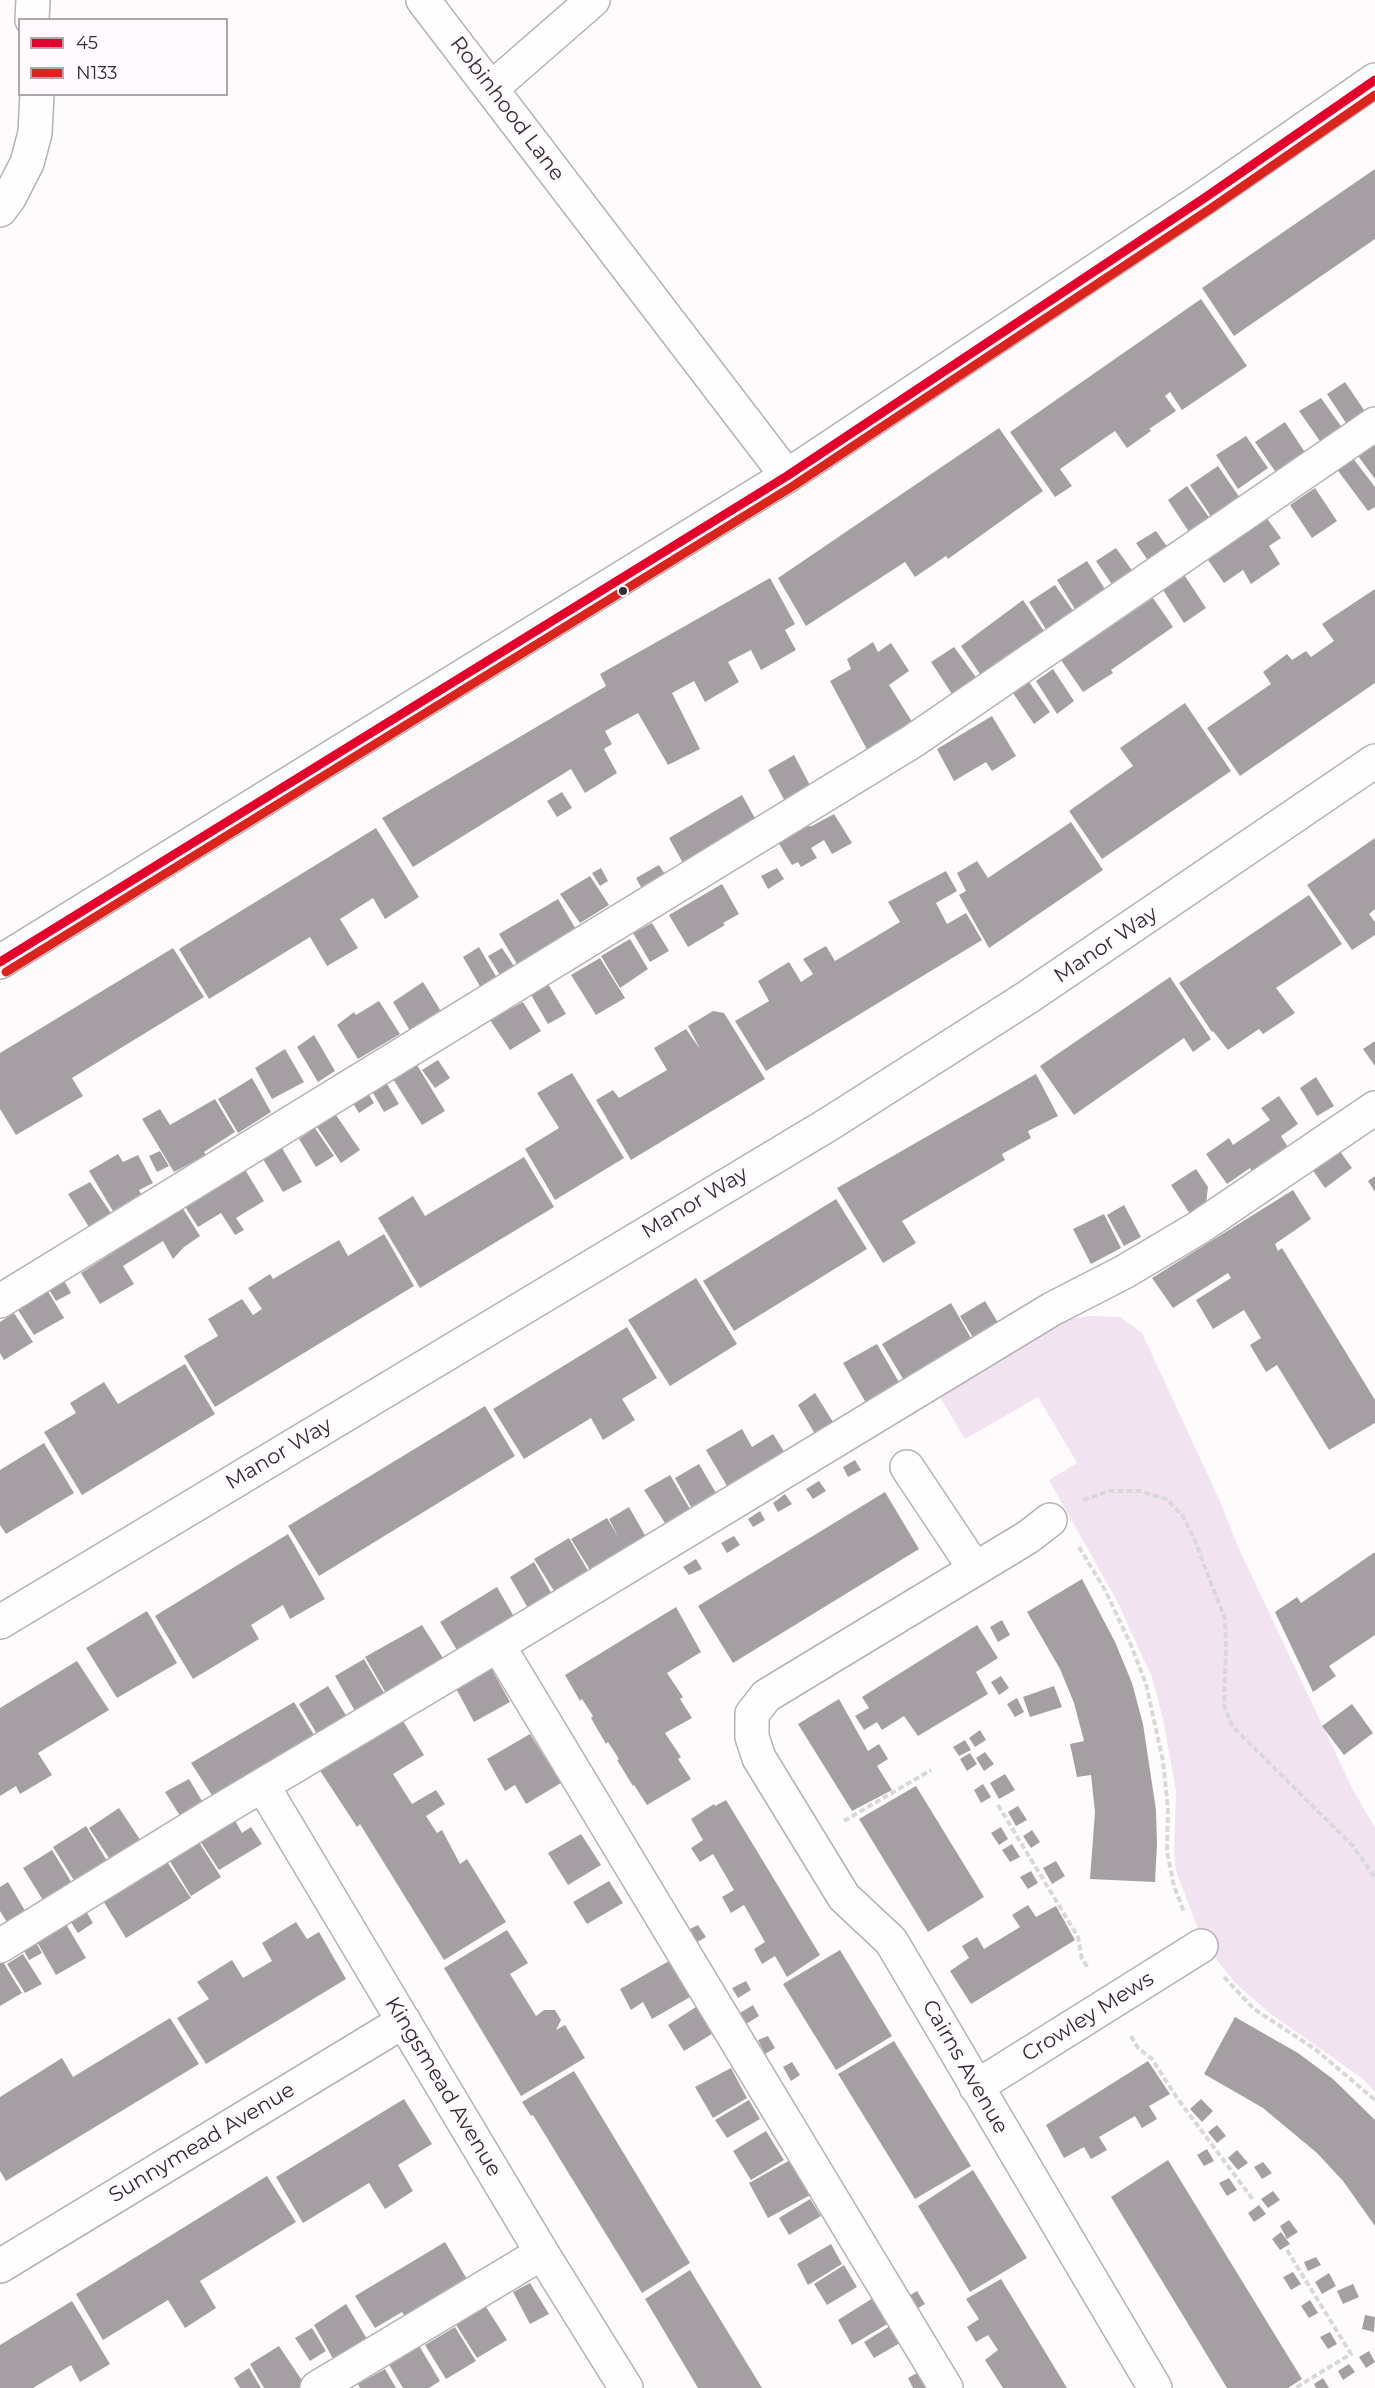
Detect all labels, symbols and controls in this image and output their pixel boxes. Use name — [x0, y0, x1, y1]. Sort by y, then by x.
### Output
legend — [18, 18, 228, 96]
text: 45 — [76, 32, 98, 54]
street label: Robinhood Lane — [444, 32, 570, 186]
text: N133 — [76, 62, 117, 84]
unlabelled marker — [617, 585, 629, 597]
street label: Manor Way — [1050, 901, 1162, 989]
street label: Manor Way — [637, 1161, 753, 1245]
street label: Manor Way — [221, 1412, 337, 1496]
street label: Crowley Mews — [1017, 1966, 1159, 2068]
street label: Kingsmead Avenue — [379, 1992, 507, 2182]
street label: Cairns Avenue — [917, 1996, 1013, 2138]
street label: Sunnymead Avenue — [104, 2077, 300, 2209]

